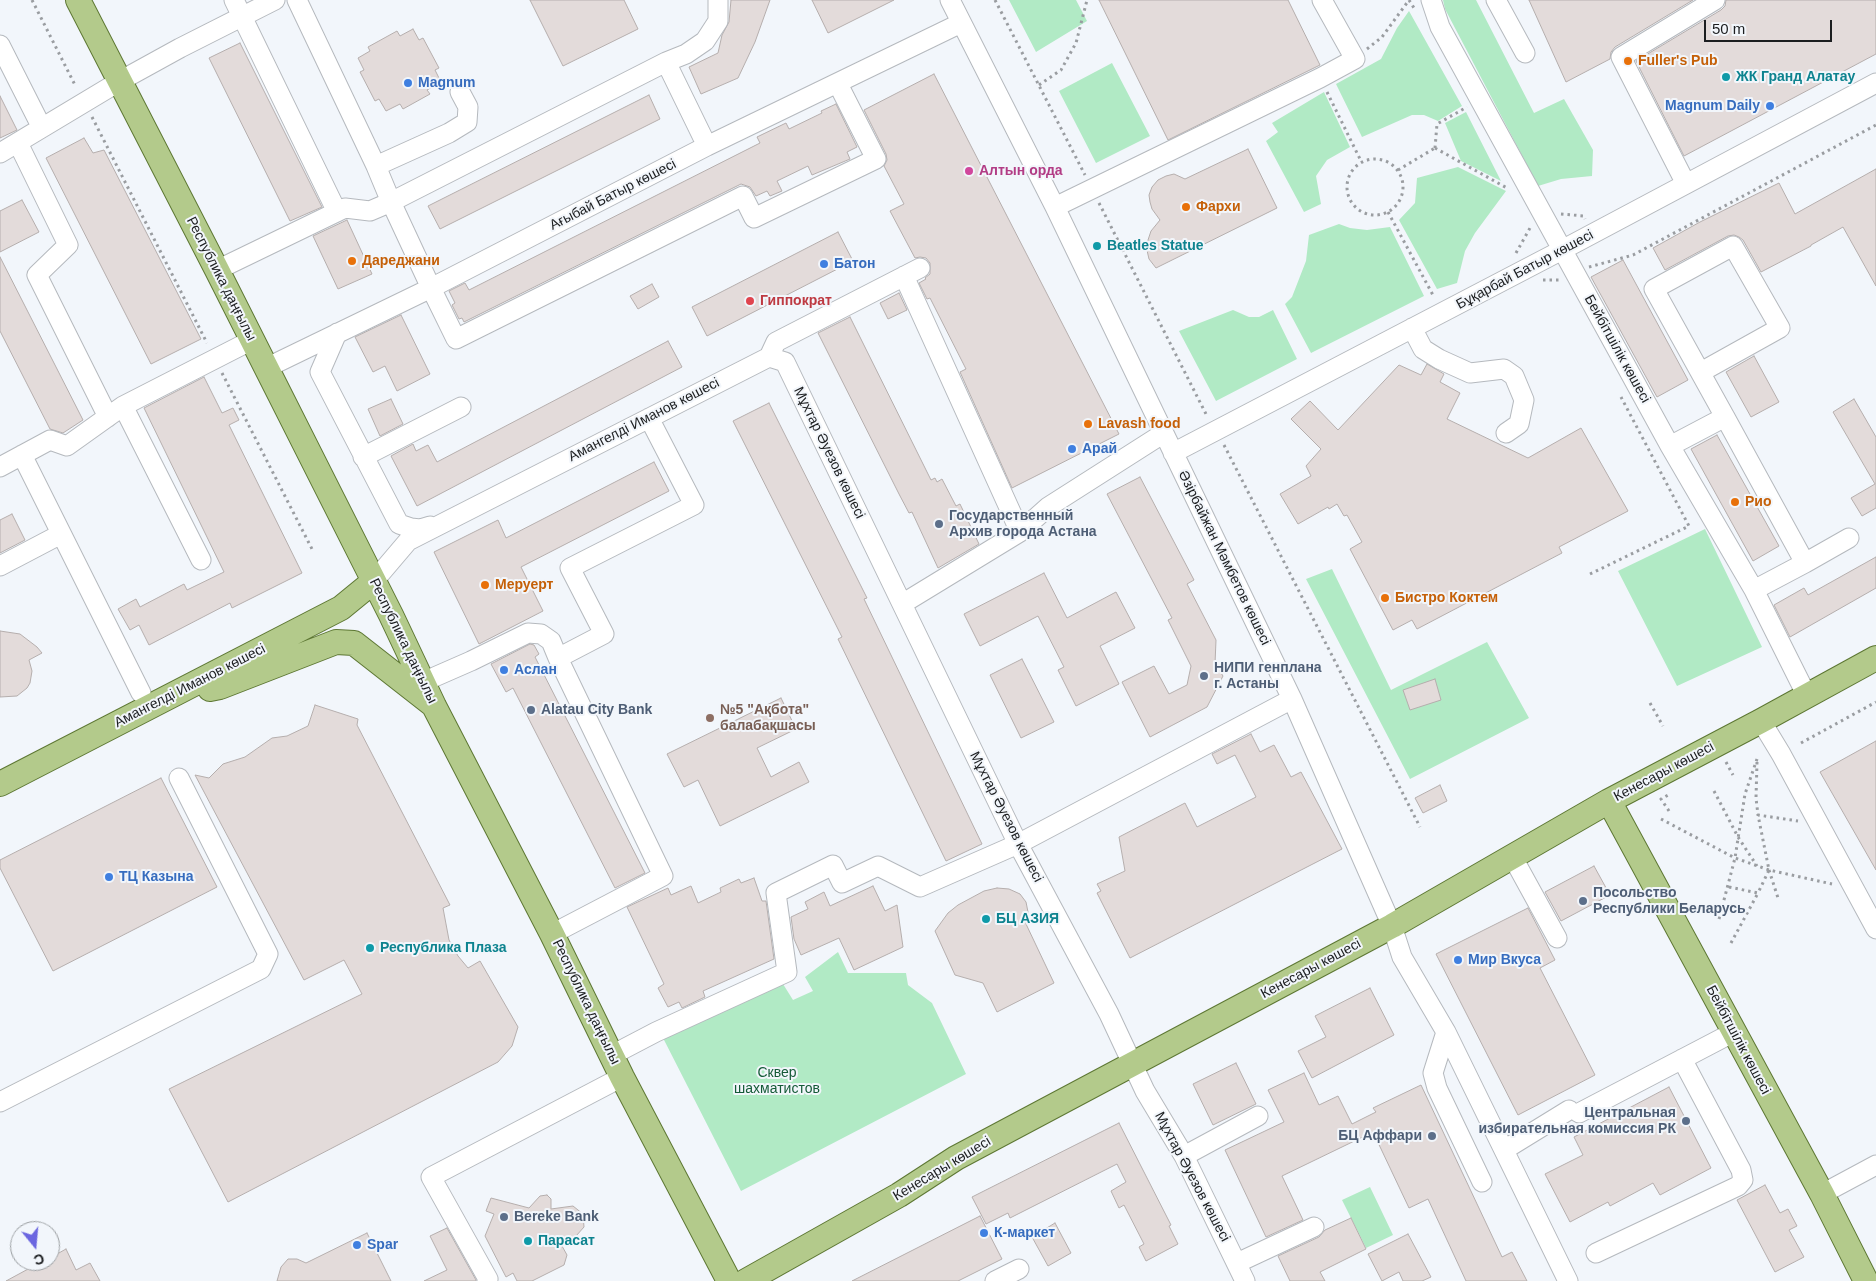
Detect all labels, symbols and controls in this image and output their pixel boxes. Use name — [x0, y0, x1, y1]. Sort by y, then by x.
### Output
scale bar — [1706, 10, 1834, 42]
text: 50 m — [1712, 20, 1745, 37]
place label: Fuller's Pub — [1638, 53, 1718, 69]
marker: Fuller's Pub — [1622, 55, 1634, 67]
place label: ЖК Гранд Алатау — [1736, 69, 1855, 85]
marker: ЖК Гранд Алатау — [1720, 71, 1732, 83]
place label: Magnum — [418, 75, 476, 91]
marker: Magnum — [402, 77, 414, 89]
place label: Magnum Daily — [1665, 98, 1760, 114]
marker: Magnum Daily — [1764, 100, 1776, 112]
street label: Ағыбай Батыр көшесі — [547, 156, 679, 234]
place label: Алтын орда — [979, 163, 1063, 179]
marker: Алтын орда — [963, 165, 975, 177]
place label: Фархи — [1196, 199, 1240, 215]
marker: Фархи — [1180, 201, 1192, 213]
street label: Республика даңғылы — [182, 214, 260, 344]
street label: Бұқарбай Батыр көшесі — [1454, 227, 1596, 313]
place label: Beatles Statue — [1107, 238, 1203, 254]
marker: Beatles Statue — [1091, 240, 1103, 252]
place label: Дареджани — [362, 253, 440, 269]
marker: Дареджани — [346, 255, 358, 267]
place label: Батон — [834, 256, 876, 272]
marker: Батон — [818, 258, 830, 270]
street label: Бейбітшілік көшесі — [1580, 292, 1654, 406]
place label: Гиппократ — [760, 293, 832, 309]
marker: Гиппократ — [744, 295, 756, 307]
street label: Амангелді Иманов көшесі — [566, 375, 722, 465]
street label: Мұхтар Әуезов көшесі — [790, 384, 868, 522]
place label: Lavash food — [1098, 416, 1180, 432]
marker: Lavash food — [1082, 418, 1094, 430]
place label: Арай — [1082, 441, 1117, 457]
marker: Арай — [1066, 443, 1078, 455]
street label: Әзірбайжан Мәмбетов көшесі — [1174, 468, 1274, 648]
place label: Рио — [1745, 494, 1771, 510]
marker: Рио — [1729, 496, 1741, 508]
place label: Государственный Архив города Астана — [949, 508, 1097, 540]
marker: Государственный Архив города Астана — [933, 518, 945, 530]
street label: Республика даңғылы — [365, 576, 441, 706]
place label: Меруерт — [495, 577, 553, 593]
marker: Меруерт — [479, 579, 491, 591]
place label: Бистро Коктем — [1395, 590, 1498, 606]
marker: Бистро Коктем — [1379, 592, 1391, 604]
street label: Амангелді Иманов көшесі — [112, 641, 268, 731]
place label: НИПИ генплана г. Астаны — [1214, 660, 1322, 692]
place label: Аслан — [514, 662, 557, 678]
marker: Аслан — [498, 664, 510, 676]
marker: НИПИ генплана г. Астаны — [1198, 670, 1210, 682]
place label: Alatau City Bank — [541, 702, 652, 718]
place label: №5 "Ақбота" балабақшасы — [720, 702, 816, 734]
marker: Alatau City Bank — [525, 704, 537, 716]
marker: №5 "Ақбота" балабақшасы — [704, 712, 716, 724]
street label: Кенесары көшесі — [1611, 739, 1717, 805]
street label: Мұхтар Әуезов көшесі — [966, 749, 1046, 885]
place label: ТЦ Казына — [119, 869, 193, 885]
marker: ТЦ Казына — [103, 871, 115, 883]
place label: Посольство Республики Беларусь — [1593, 885, 1746, 918]
marker: Посольство Республики Беларусь — [1577, 895, 1589, 907]
place label: БЦ АЗИЯ — [996, 911, 1059, 927]
marker: БЦ АЗИЯ — [980, 913, 992, 925]
street label: Кенесары көшесі — [1258, 936, 1364, 1002]
street label: Республика даңғылы — [548, 937, 624, 1067]
place label: Республика Плаза — [380, 940, 507, 956]
marker: Республика Плаза — [364, 942, 376, 954]
place label: Мир Вкуса — [1468, 952, 1541, 968]
marker: Мир Вкуса — [1452, 954, 1464, 966]
street label: Бейбітшілік көшесі — [1702, 983, 1774, 1097]
park label: Сквер шахматистов — [734, 1065, 820, 1098]
place label: Центральная избирательная комиссия РК — [1478, 1105, 1676, 1138]
street label: Мұхтар Әуезов көшесі — [1151, 1109, 1233, 1245]
marker: Центральная избирательная комиссия РК — [1680, 1115, 1692, 1127]
place label: БЦ Аффари — [1338, 1128, 1422, 1144]
marker: БЦ Аффари — [1426, 1130, 1438, 1142]
street label: Кенесары көшесі — [890, 1133, 994, 1205]
place label: Bereke Bank — [514, 1209, 599, 1225]
marker: Bereke Bank — [498, 1211, 510, 1223]
north arrow — [10, 1221, 60, 1271]
place label: К-маркет — [994, 1225, 1055, 1241]
marker: К-маркет — [978, 1227, 990, 1239]
place label: Парасат — [538, 1233, 595, 1249]
marker: Парасат — [522, 1235, 534, 1247]
place label: Spar — [367, 1237, 398, 1253]
marker: Spar — [351, 1239, 363, 1251]
text: С — [32, 1250, 46, 1269]

